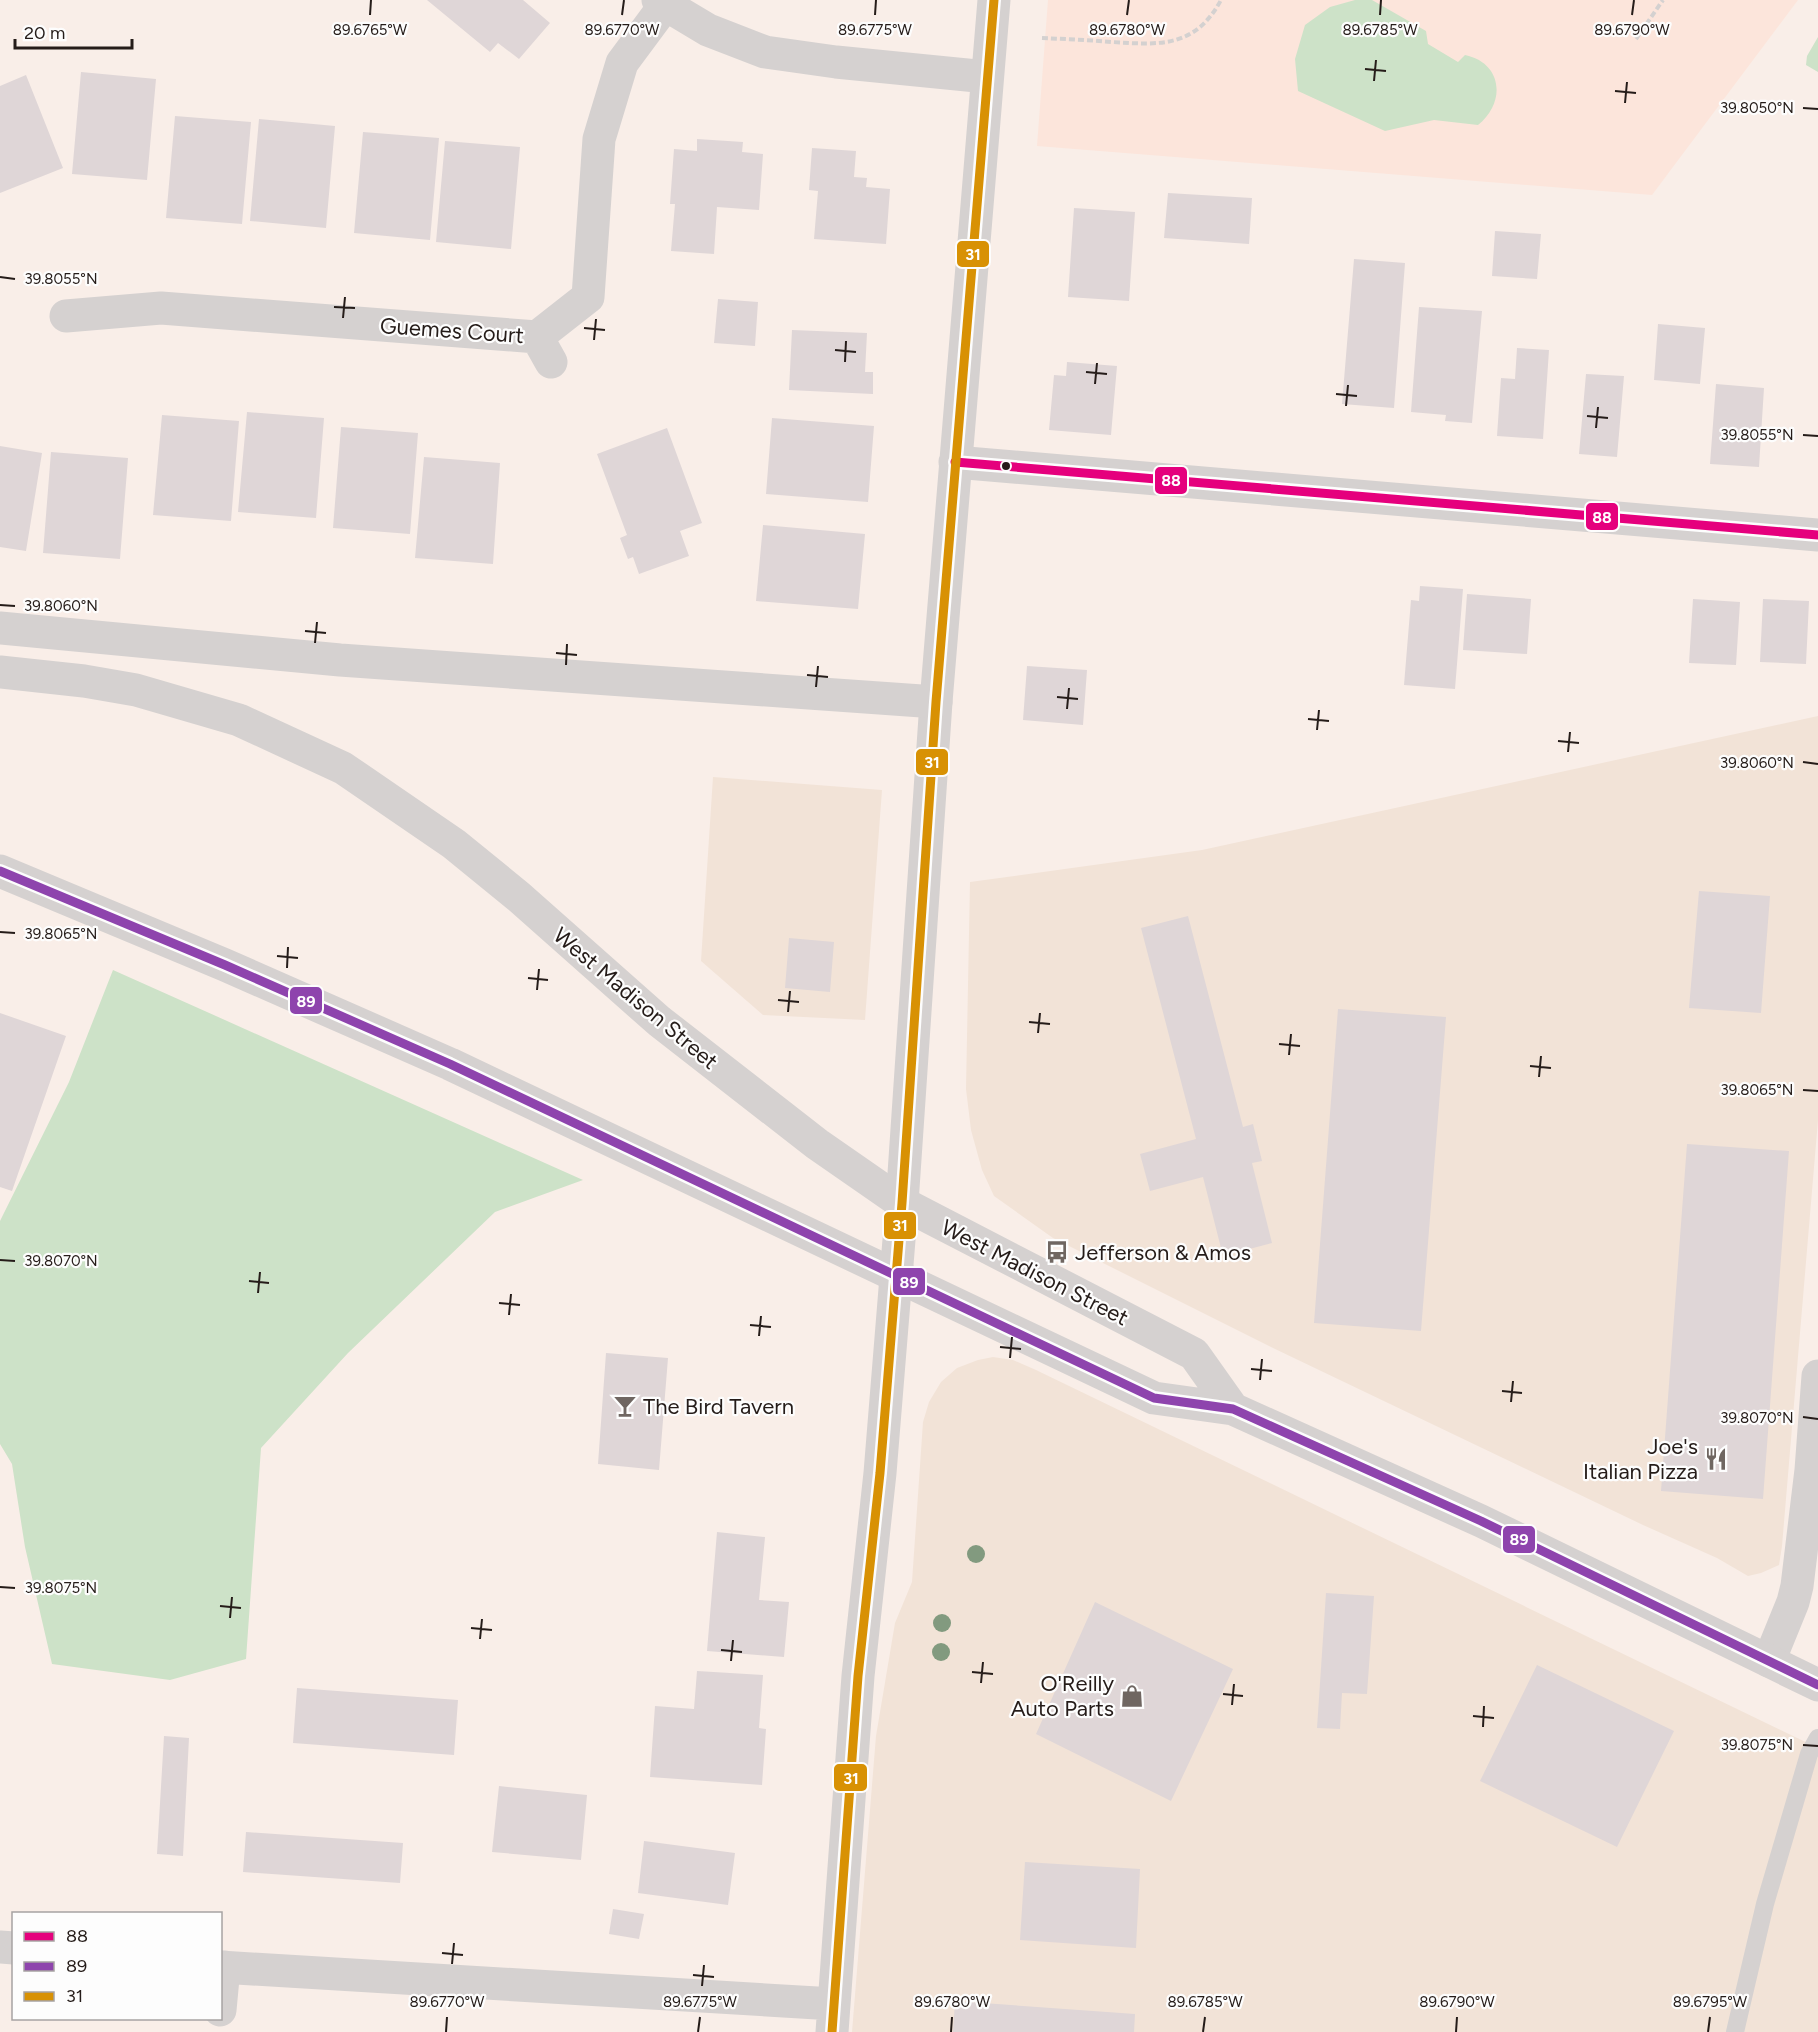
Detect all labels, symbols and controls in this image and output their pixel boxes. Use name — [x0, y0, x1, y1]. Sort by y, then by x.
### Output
scale bar — [15, 12, 132, 50]
text: 89.6765°W — [333, 21, 408, 39]
text: 89.6770°W — [585, 21, 660, 39]
text: 89.6775°W — [838, 21, 913, 39]
text: 89.6780°W — [1089, 21, 1166, 39]
text: 89.6785°W — [1342, 21, 1418, 39]
text: 89.6790°W — [1594, 21, 1670, 39]
text: 20 m — [24, 22, 65, 44]
text: 39.8050°N — [1720, 99, 1794, 117]
line badge: 31 — [956, 240, 990, 268]
text: 31 — [965, 245, 981, 264]
text: 39.8055°N — [25, 270, 98, 288]
street label: Guemes Court — [379, 312, 525, 349]
text: 39.8055°N — [1721, 426, 1794, 444]
unlabelled marker — [1000, 460, 1012, 472]
line badge: 88 — [1154, 466, 1188, 495]
text: 88 — [1161, 471, 1181, 490]
line badge: 88 — [1585, 502, 1619, 531]
text: 88 — [1592, 508, 1612, 527]
text: 39.8060°N — [24, 597, 98, 615]
line badge: 31 — [915, 748, 949, 776]
text: 31 — [924, 753, 940, 772]
text: 39.8060°N — [1720, 754, 1794, 772]
street label: West Madison Street — [548, 922, 723, 1075]
text: 39.8065°N — [25, 925, 97, 943]
line badge: 89 — [289, 986, 323, 1015]
text: 89 — [296, 992, 316, 1011]
text: 39.8065°N — [1721, 1081, 1793, 1099]
line badge: 31 — [883, 1211, 917, 1240]
street label: West Madison Street — [937, 1214, 1133, 1331]
text: 31 — [892, 1216, 908, 1235]
bus stop icon: Jefferson & Amos — [1044, 1239, 1070, 1265]
place label: Jefferson & Amos — [1075, 1239, 1251, 1266]
text: 39.8070°N — [24, 1252, 98, 1270]
line badge: 89 — [892, 1267, 926, 1296]
text: 89 — [899, 1273, 919, 1292]
bar icon: The Bird Tavern — [612, 1393, 638, 1419]
place label: The Bird Tavern — [643, 1393, 794, 1420]
text: 39.8070°N — [1720, 1409, 1794, 1427]
place label: Joe's Italian Pizza — [1583, 1433, 1698, 1485]
restaurant icon: Joe's Italian Pizza — [1703, 1446, 1729, 1472]
line badge: 89 — [1502, 1525, 1536, 1554]
text: 89 — [1509, 1530, 1529, 1549]
text: 39.8075°N — [25, 1579, 97, 1597]
place label: O'Reilly Auto Parts — [1011, 1670, 1114, 1722]
shop icon: O'Reilly Auto Parts — [1119, 1683, 1145, 1709]
text: 39.8075°N — [1721, 1736, 1793, 1754]
line badge: 31 — [833, 1763, 868, 1792]
text: 31 — [843, 1769, 859, 1788]
legend — [12, 1912, 222, 2020]
text: 88 — [66, 1925, 88, 1947]
text: 89 — [66, 1955, 87, 1977]
text: 31 — [66, 1985, 83, 2007]
text: 89.6770°W — [410, 1993, 485, 2011]
text: 89.6775°W — [663, 1993, 738, 2011]
text: 89.6780°W — [914, 1993, 991, 2011]
text: 89.6785°W — [1167, 1993, 1243, 2011]
text: 89.6790°W — [1419, 1993, 1495, 2011]
text: 89.6795°W — [1673, 1993, 1748, 2011]

